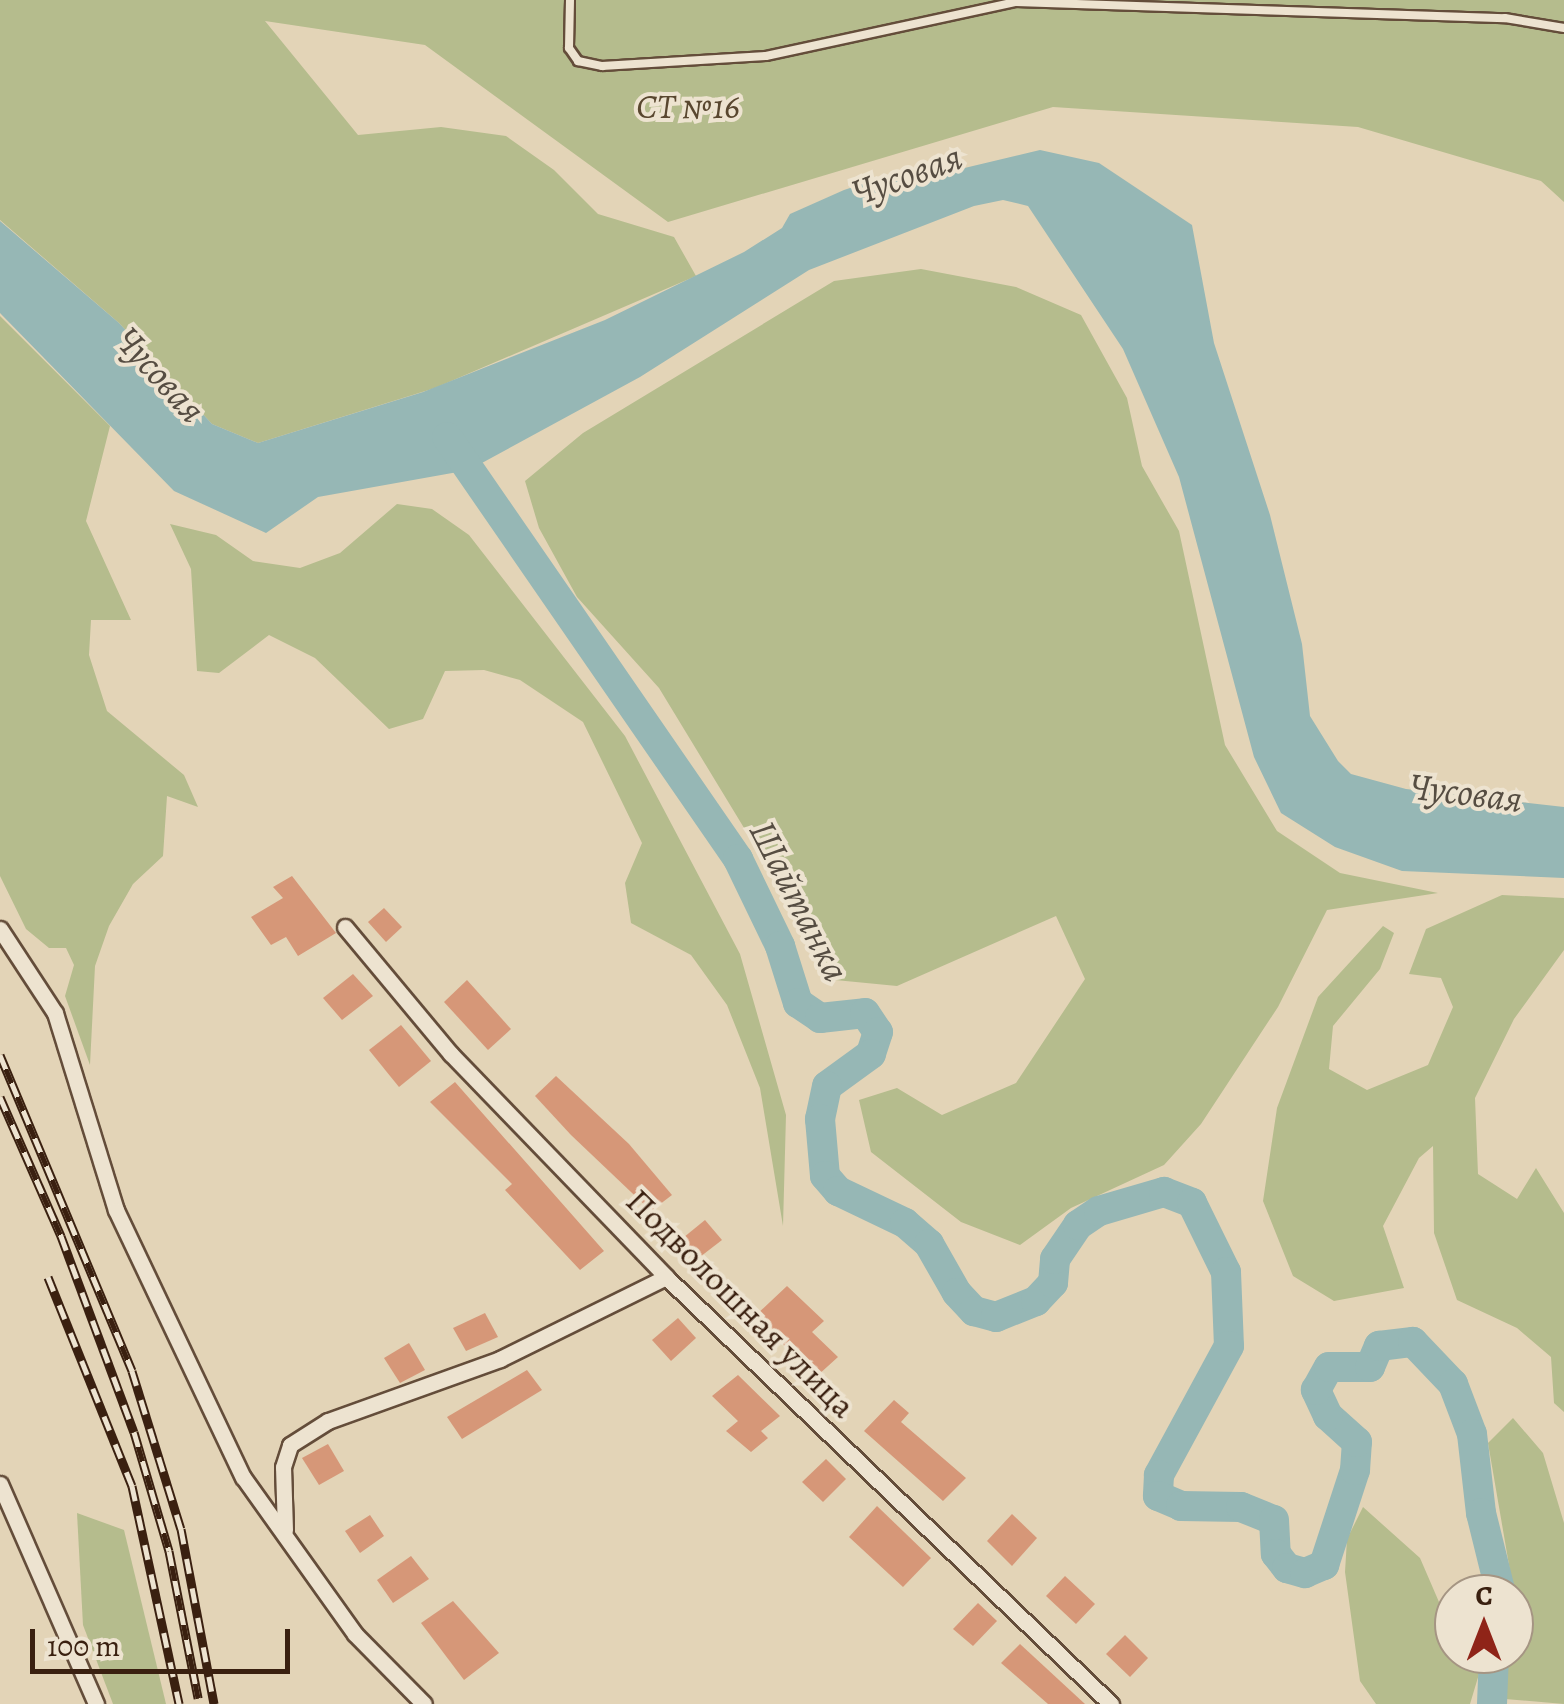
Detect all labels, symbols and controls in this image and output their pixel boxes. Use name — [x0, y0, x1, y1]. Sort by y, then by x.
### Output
park label: СТ №16 — [636, 85, 740, 127]
water label: Чусовая — [846, 134, 968, 216]
water label: Чусовая — [105, 318, 215, 432]
water label: Чусовая — [1407, 763, 1525, 823]
water label: Шайтанка — [739, 813, 859, 989]
street label: Подволошная улица — [618, 1180, 864, 1426]
north arrow — [1434, 1574, 1534, 1674]
text: С — [1475, 1577, 1493, 1615]
scale bar — [35, 1609, 295, 1671]
text: 100 m — [47, 1626, 120, 1666]

